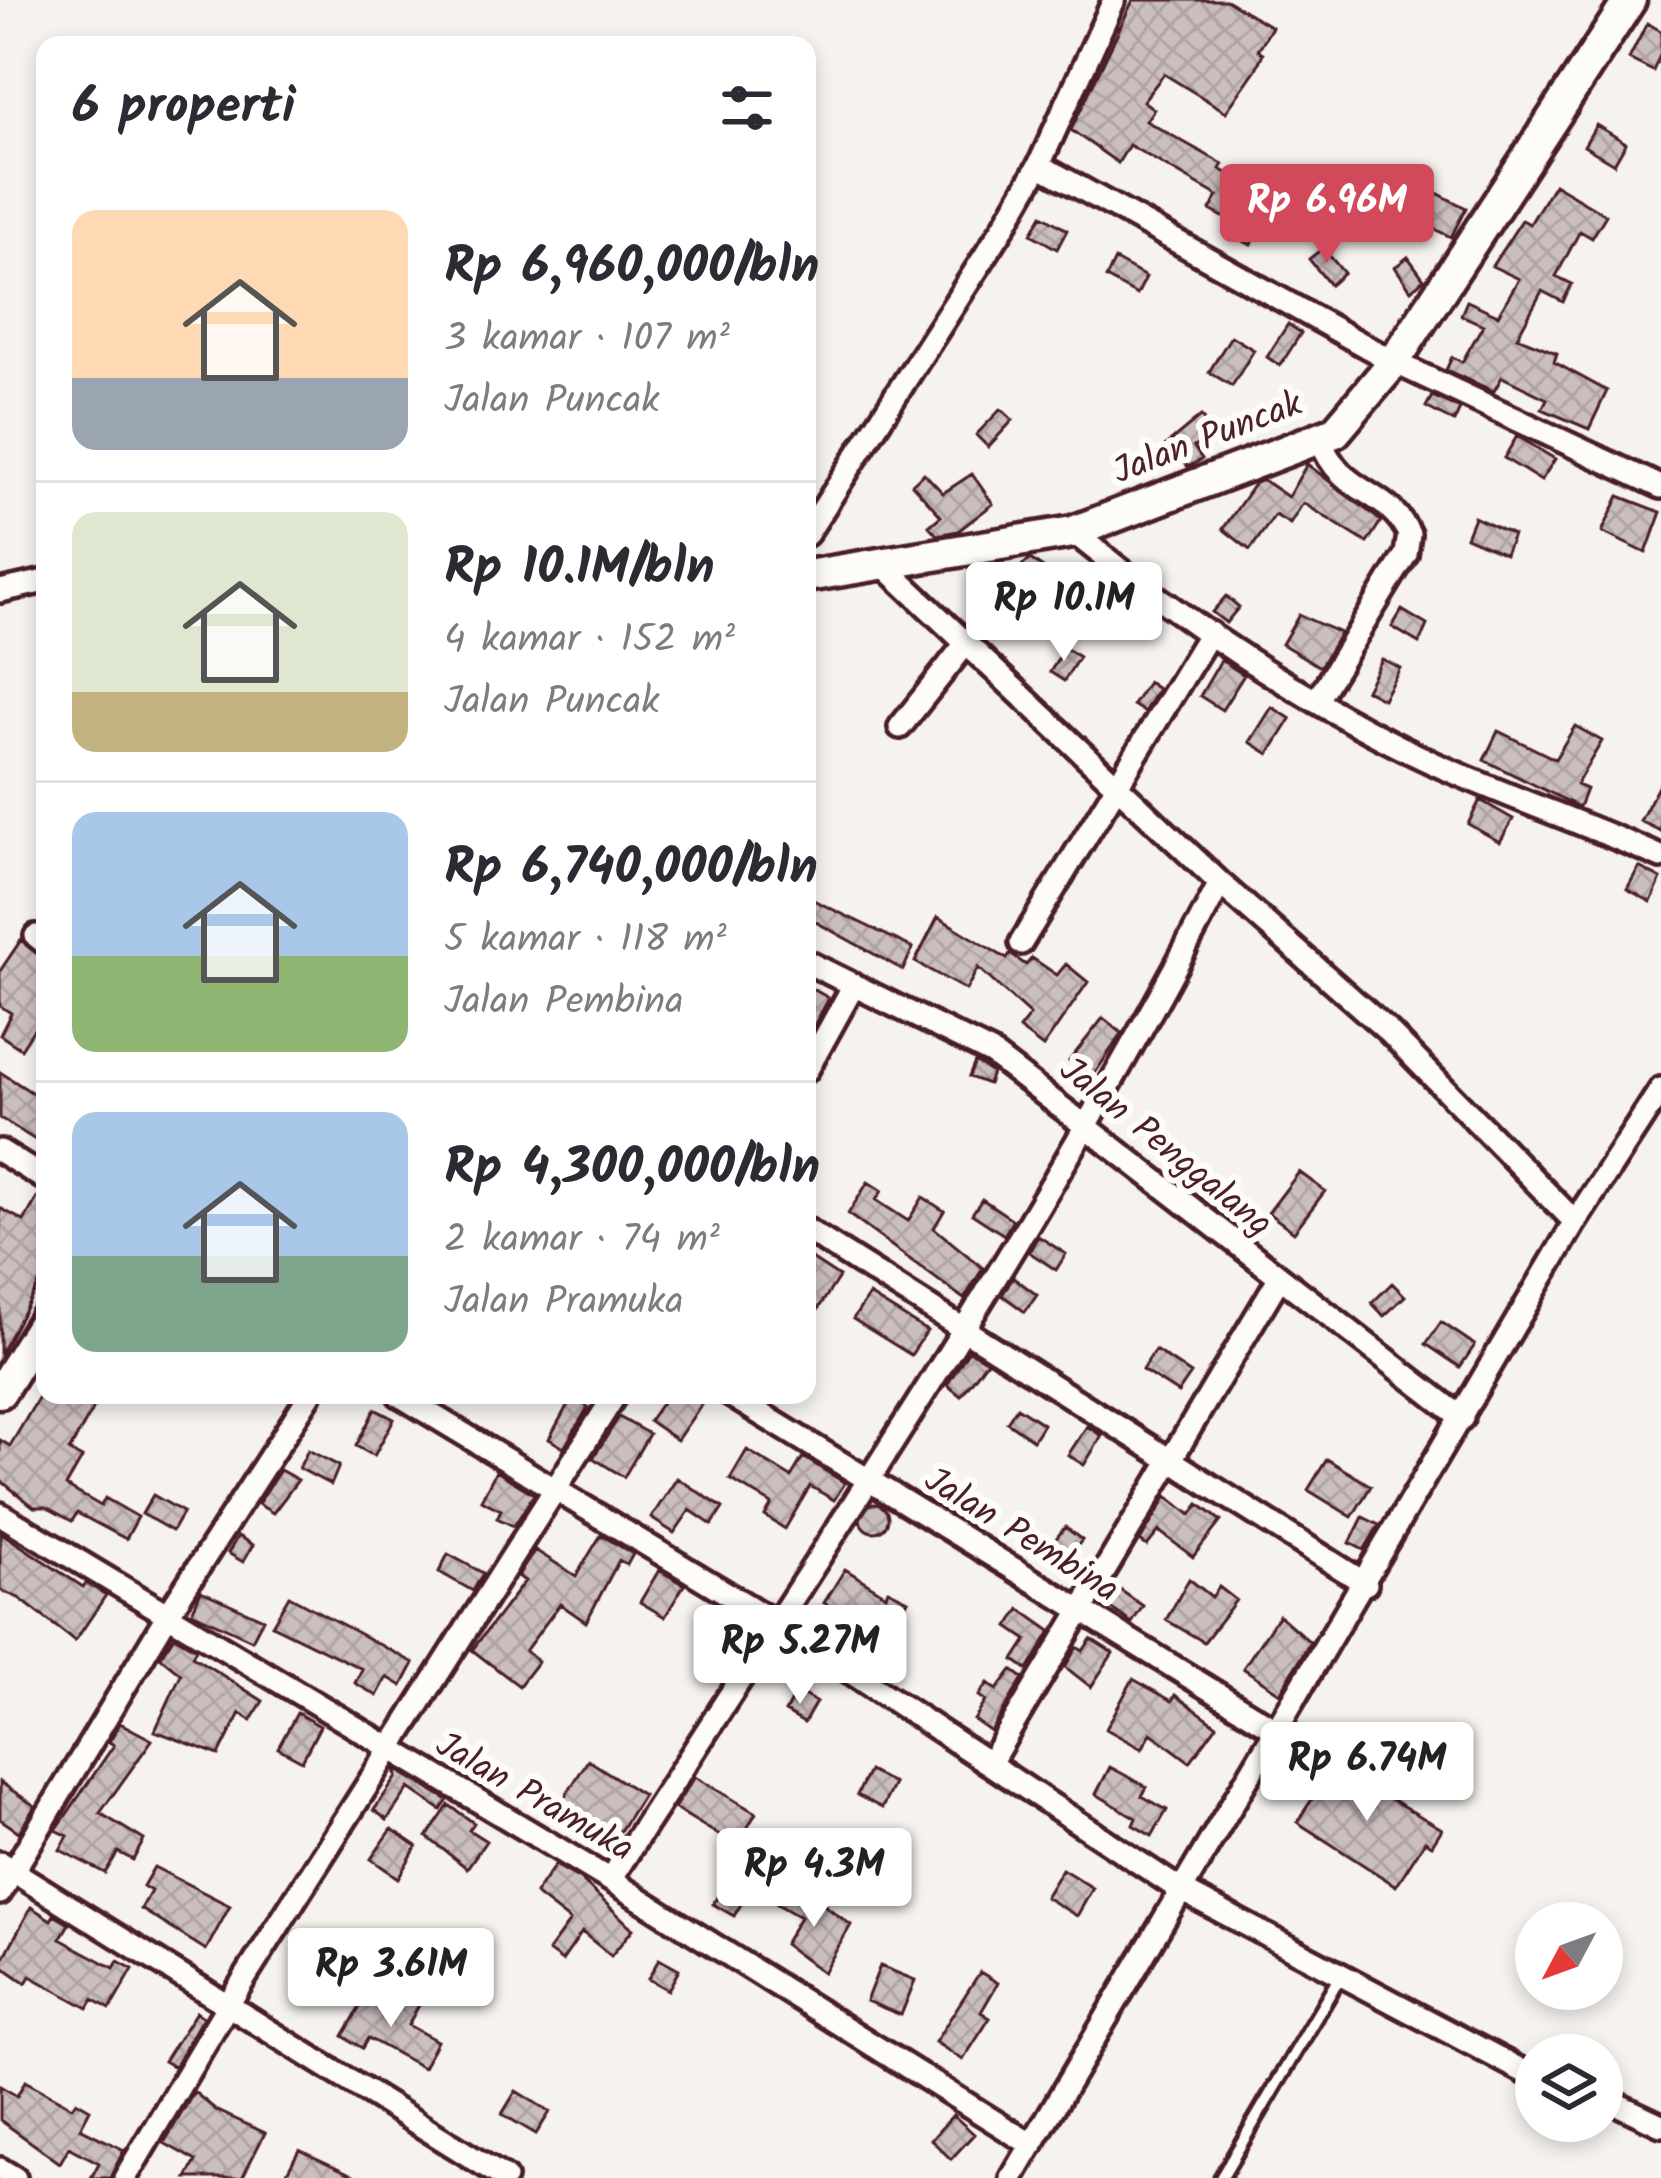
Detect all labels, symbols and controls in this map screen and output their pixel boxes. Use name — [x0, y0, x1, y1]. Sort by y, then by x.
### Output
text: 6 properti — [72, 68, 295, 149]
icon: filters — [714, 75, 780, 141]
pin: Rp 6.96M — [1203, 164, 1451, 266]
text: Rp 6.96M — [1247, 172, 1407, 234]
text: Rp 6,960,000/bln — [444, 228, 819, 309]
icon: home — [168, 258, 312, 402]
text: 3 kamar · 107 m² — [444, 309, 730, 371]
text: Jalan Puncak — [444, 371, 659, 433]
street label: Jalan Puncak — [1105, 376, 1312, 501]
text: Rp 10.1M/bln — [444, 529, 714, 610]
icon: home — [168, 560, 312, 704]
pin: Rp 10.1M — [940, 562, 1188, 664]
text: Rp 10.1M — [993, 570, 1135, 632]
text: 4 kamar · 152 m² — [444, 610, 735, 672]
text: Jalan Puncak — [444, 672, 659, 734]
text: Rp 6,740,000/bln — [444, 829, 818, 910]
icon: home — [168, 860, 312, 1004]
text: 5 kamar · 118 m² — [444, 910, 727, 972]
text: Jalan Pembina — [444, 972, 683, 1034]
street label: Jalan Penggalang — [1046, 1044, 1284, 1252]
text: Rp 4,300,000/bln — [444, 1129, 820, 1210]
icon: home — [168, 1160, 312, 1304]
text: 2 kamar · 74 m² — [444, 1210, 720, 1272]
text: Jalan Pramuka — [444, 1272, 684, 1334]
street label: Jalan Pembina — [912, 1453, 1130, 1619]
pin: Rp 5.27M — [676, 1605, 924, 1707]
text: Rp 5.27M — [720, 1613, 880, 1675]
street label: Jalan Pramuka — [424, 1718, 644, 1878]
pin: Rp 6.74M — [1243, 1722, 1491, 1824]
text: Rp 6.74M — [1288, 1730, 1446, 1792]
pin: Rp 4.3M — [703, 1828, 925, 1930]
text: Rp 4.3M — [744, 1836, 884, 1898]
north arrow — [1515, 1902, 1623, 2010]
map controls — [1515, 1902, 1623, 2142]
pin: Rp 3.61M — [267, 1928, 515, 2030]
text: Rp 3.61M — [315, 1936, 467, 1998]
button: layers — [1515, 2034, 1623, 2142]

